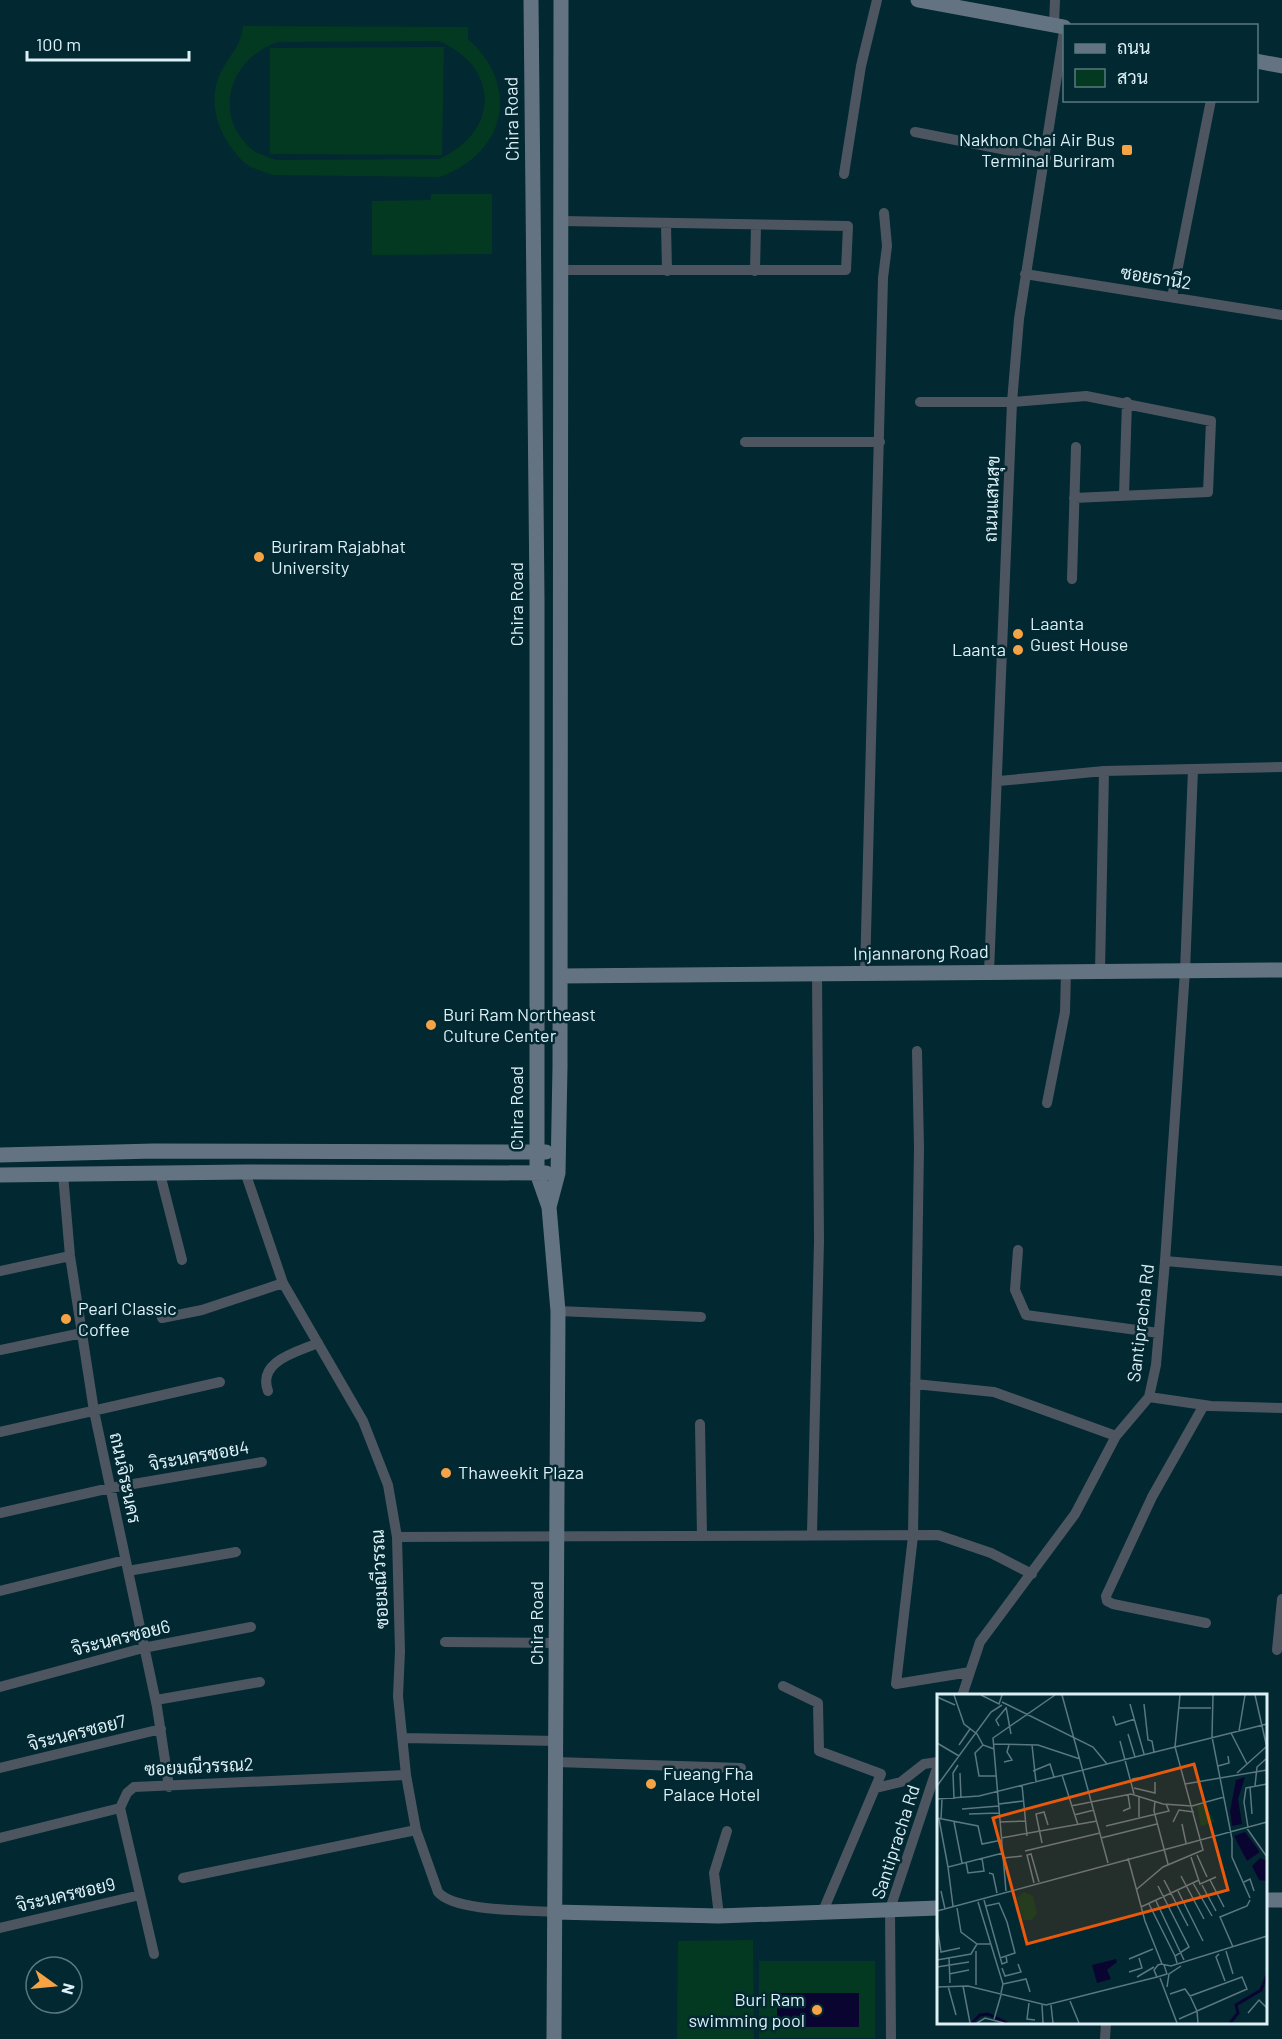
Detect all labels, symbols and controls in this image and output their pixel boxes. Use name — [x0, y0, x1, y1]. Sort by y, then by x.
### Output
scale bar — [27, 24, 189, 62]
legend — [1063, 24, 1258, 102]
text: 100 m — [36, 33, 81, 55]
text: ถนน — [1117, 36, 1150, 58]
text: สวน — [1117, 66, 1148, 88]
street label: Chira Road — [499, 77, 523, 161]
place label: Nakhon Chai Air Bus Terminal Buriram — [959, 128, 1115, 171]
marker: Nakhon Chai Air Bus Terminal Buriram — [1120, 143, 1134, 157]
street label: ซอยธานี2 — [1119, 260, 1193, 293]
street label: ถนนแสนสุข — [978, 455, 1006, 543]
place label: Buriram Rajabhat University — [271, 535, 406, 578]
marker: Buriram Rajabhat University — [252, 550, 266, 564]
street label: Chira Road — [505, 562, 527, 646]
place label: Laanta Guest House — [1030, 612, 1128, 655]
marker: Laanta Guest House — [1011, 627, 1025, 641]
place label: Laanta — [952, 638, 1006, 660]
marker: Laanta — [1011, 643, 1025, 657]
street label: Injannarong Road — [853, 940, 989, 964]
place label: Buri Ram Northeast Culture Center — [443, 1003, 596, 1046]
marker: Buri Ram Northeast Culture Center — [424, 1018, 438, 1032]
street label: Chira Road — [505, 1066, 527, 1150]
street label: Santipracha Rd — [1122, 1263, 1158, 1383]
place label: Pearl Classic Coffee — [78, 1297, 177, 1340]
marker: Pearl Classic Coffee — [59, 1312, 73, 1326]
street label: ถนนจิระนคร — [106, 1430, 146, 1526]
street label: จิระนครซอย4 — [147, 1435, 251, 1475]
place label: Thaweekit Plaza — [458, 1461, 584, 1483]
marker: Thaweekit Plaza — [439, 1466, 453, 1480]
street label: ซอยมณีวรรณ — [364, 1529, 393, 1629]
street label: Chira Road — [525, 1581, 547, 1665]
street label: จิระนครซอย6 — [69, 1614, 172, 1660]
inset map — [937, 1694, 1267, 2024]
street label: จิระนครซอย7 — [25, 1709, 128, 1755]
street label: ซอยมณีวรรณ2 — [144, 1751, 254, 1780]
place label: Fueang Fha Palace Hotel — [663, 1762, 760, 1805]
marker: Fueang Fha Palace Hotel — [644, 1777, 658, 1791]
street label: Santipracha Rd — [866, 1782, 924, 1902]
street label: จิระนครซอย9 — [14, 1872, 117, 1916]
north arrow — [24, 1955, 84, 2015]
text: N — [58, 1981, 80, 1997]
place label: Buri Ram swimming pool — [688, 1988, 805, 2031]
marker: Buri Ram swimming pool — [810, 2003, 824, 2017]

